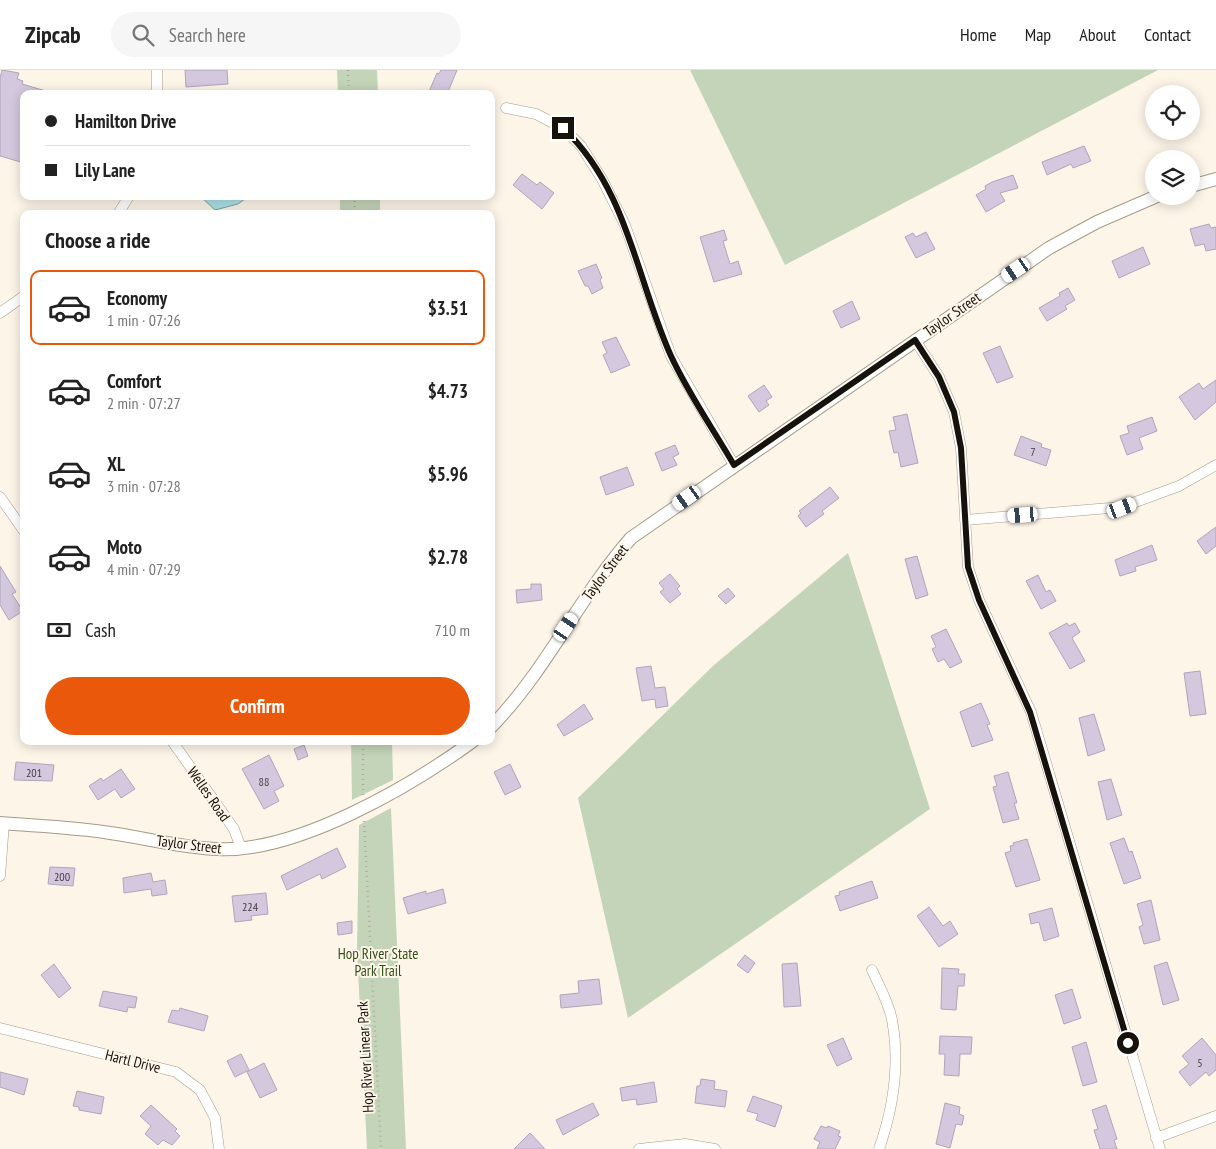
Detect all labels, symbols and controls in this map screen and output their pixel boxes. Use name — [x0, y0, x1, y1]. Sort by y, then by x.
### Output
search box — [111, 12, 461, 57]
text: Zipcab — [25, 19, 81, 50]
icon: search — [129, 21, 157, 49]
text: Search here — [169, 23, 246, 47]
text: Home — [960, 23, 997, 46]
text: Map — [1025, 23, 1051, 46]
text: About — [1079, 23, 1116, 46]
text: Contact — [1144, 23, 1191, 46]
map controls — [1145, 85, 1200, 205]
button: locate — [1145, 85, 1200, 140]
text: Hamilton Drive — [75, 109, 176, 133]
route end — [552, 117, 574, 139]
button: layers — [1145, 150, 1200, 205]
text: Lily Lane — [75, 158, 135, 182]
text: Choose a ride — [45, 226, 150, 254]
car — [999, 255, 1032, 285]
icon: car — [47, 285, 92, 330]
text: Economy — [107, 286, 167, 310]
street label: Taylor Street — [920, 287, 984, 341]
text: $3.51 — [428, 296, 468, 320]
text: 1 min · 07:26 — [107, 310, 181, 330]
icon: car — [47, 368, 92, 413]
text: Comfort — [107, 369, 161, 393]
text: $4.73 — [428, 379, 468, 403]
text: 2 min · 07:27 — [107, 393, 181, 413]
house number: 7 — [1030, 444, 1036, 459]
icon: car — [47, 451, 92, 496]
text: XL — [107, 452, 125, 476]
text: $5.96 — [428, 462, 468, 486]
text: 3 min · 07:28 — [107, 476, 181, 496]
car — [670, 483, 703, 513]
car — [1105, 496, 1138, 520]
car — [1007, 506, 1038, 524]
icon: car — [47, 534, 92, 579]
text: Moto — [107, 535, 142, 559]
street label: Taylor Street — [578, 540, 632, 604]
text: $2.78 — [428, 545, 468, 569]
text: 4 min · 07:29 — [107, 559, 181, 579]
car — [551, 610, 580, 644]
icon: cash — [45, 616, 73, 644]
text: Cash — [85, 618, 116, 642]
text: 710 m — [435, 620, 470, 640]
button: Confirm — [45, 677, 470, 735]
street label: Welles Road — [183, 763, 235, 825]
house number: 201 — [26, 765, 42, 780]
house number: 88 — [259, 774, 269, 789]
street label: Taylor Street — [155, 831, 223, 857]
house number: 200 — [54, 869, 70, 884]
house number: 224 — [242, 899, 259, 914]
park label: Hop River State Park Trail — [338, 944, 418, 980]
street label: Hop River Linear Park — [353, 1000, 377, 1113]
route start — [1117, 1032, 1139, 1054]
street label: Hartl Drive — [103, 1045, 163, 1077]
house number: 5 — [1197, 1055, 1203, 1070]

